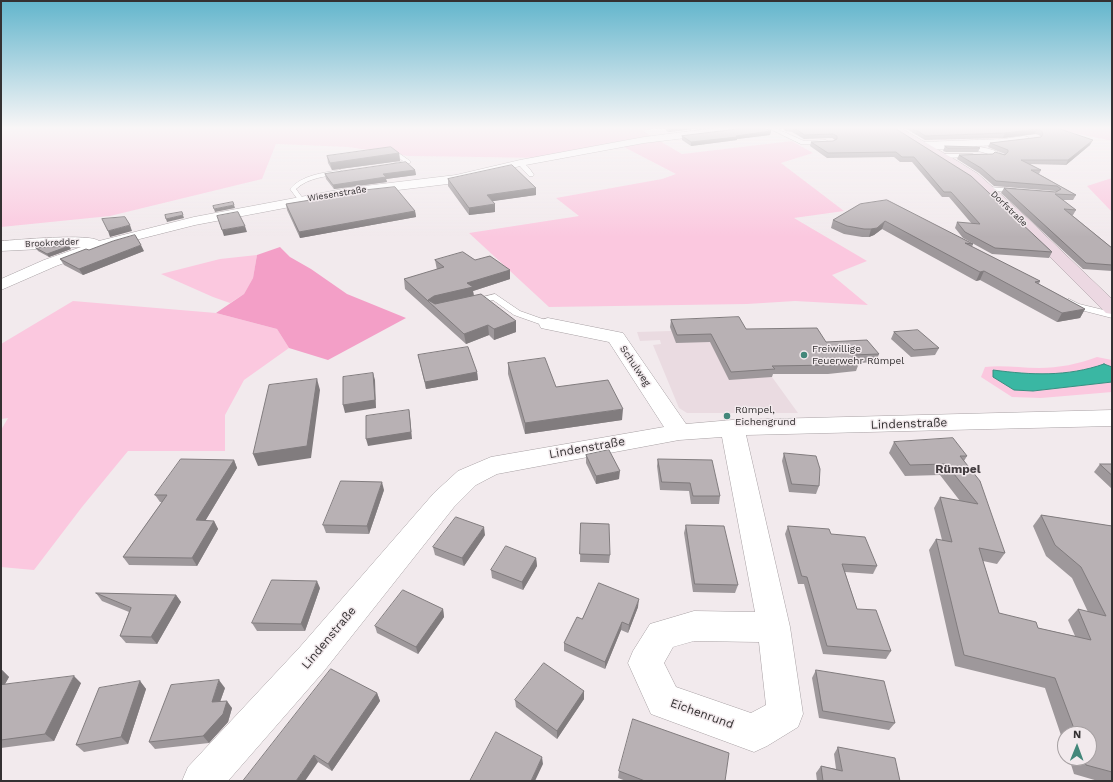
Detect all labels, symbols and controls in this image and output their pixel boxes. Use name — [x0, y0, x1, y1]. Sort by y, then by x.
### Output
street label: Wiesenstraße — [307, 184, 367, 204]
street label: Dorfstraße — [988, 189, 1030, 229]
street label: Brookredder — [25, 236, 79, 250]
street label: Schulweg — [617, 343, 653, 389]
place label: Freiwillige Feuerwehr Rümpel — [812, 343, 904, 366]
marker: Freiwillige Feuerwehr Rümpel — [799, 350, 809, 360]
place label: Rümpel, Eichengrund — [735, 404, 796, 428]
marker: Rümpel, Eichengrund — [722, 411, 732, 421]
street label: Lindenstraße — [870, 415, 948, 433]
street label: Lindenstraße — [548, 434, 626, 462]
district label: Rümpel — [935, 462, 981, 476]
street label: Lindenstraße — [299, 604, 359, 672]
street label: Eichenrund — [668, 696, 736, 732]
north arrow — [1057, 726, 1097, 766]
text: N — [1073, 728, 1081, 741]

